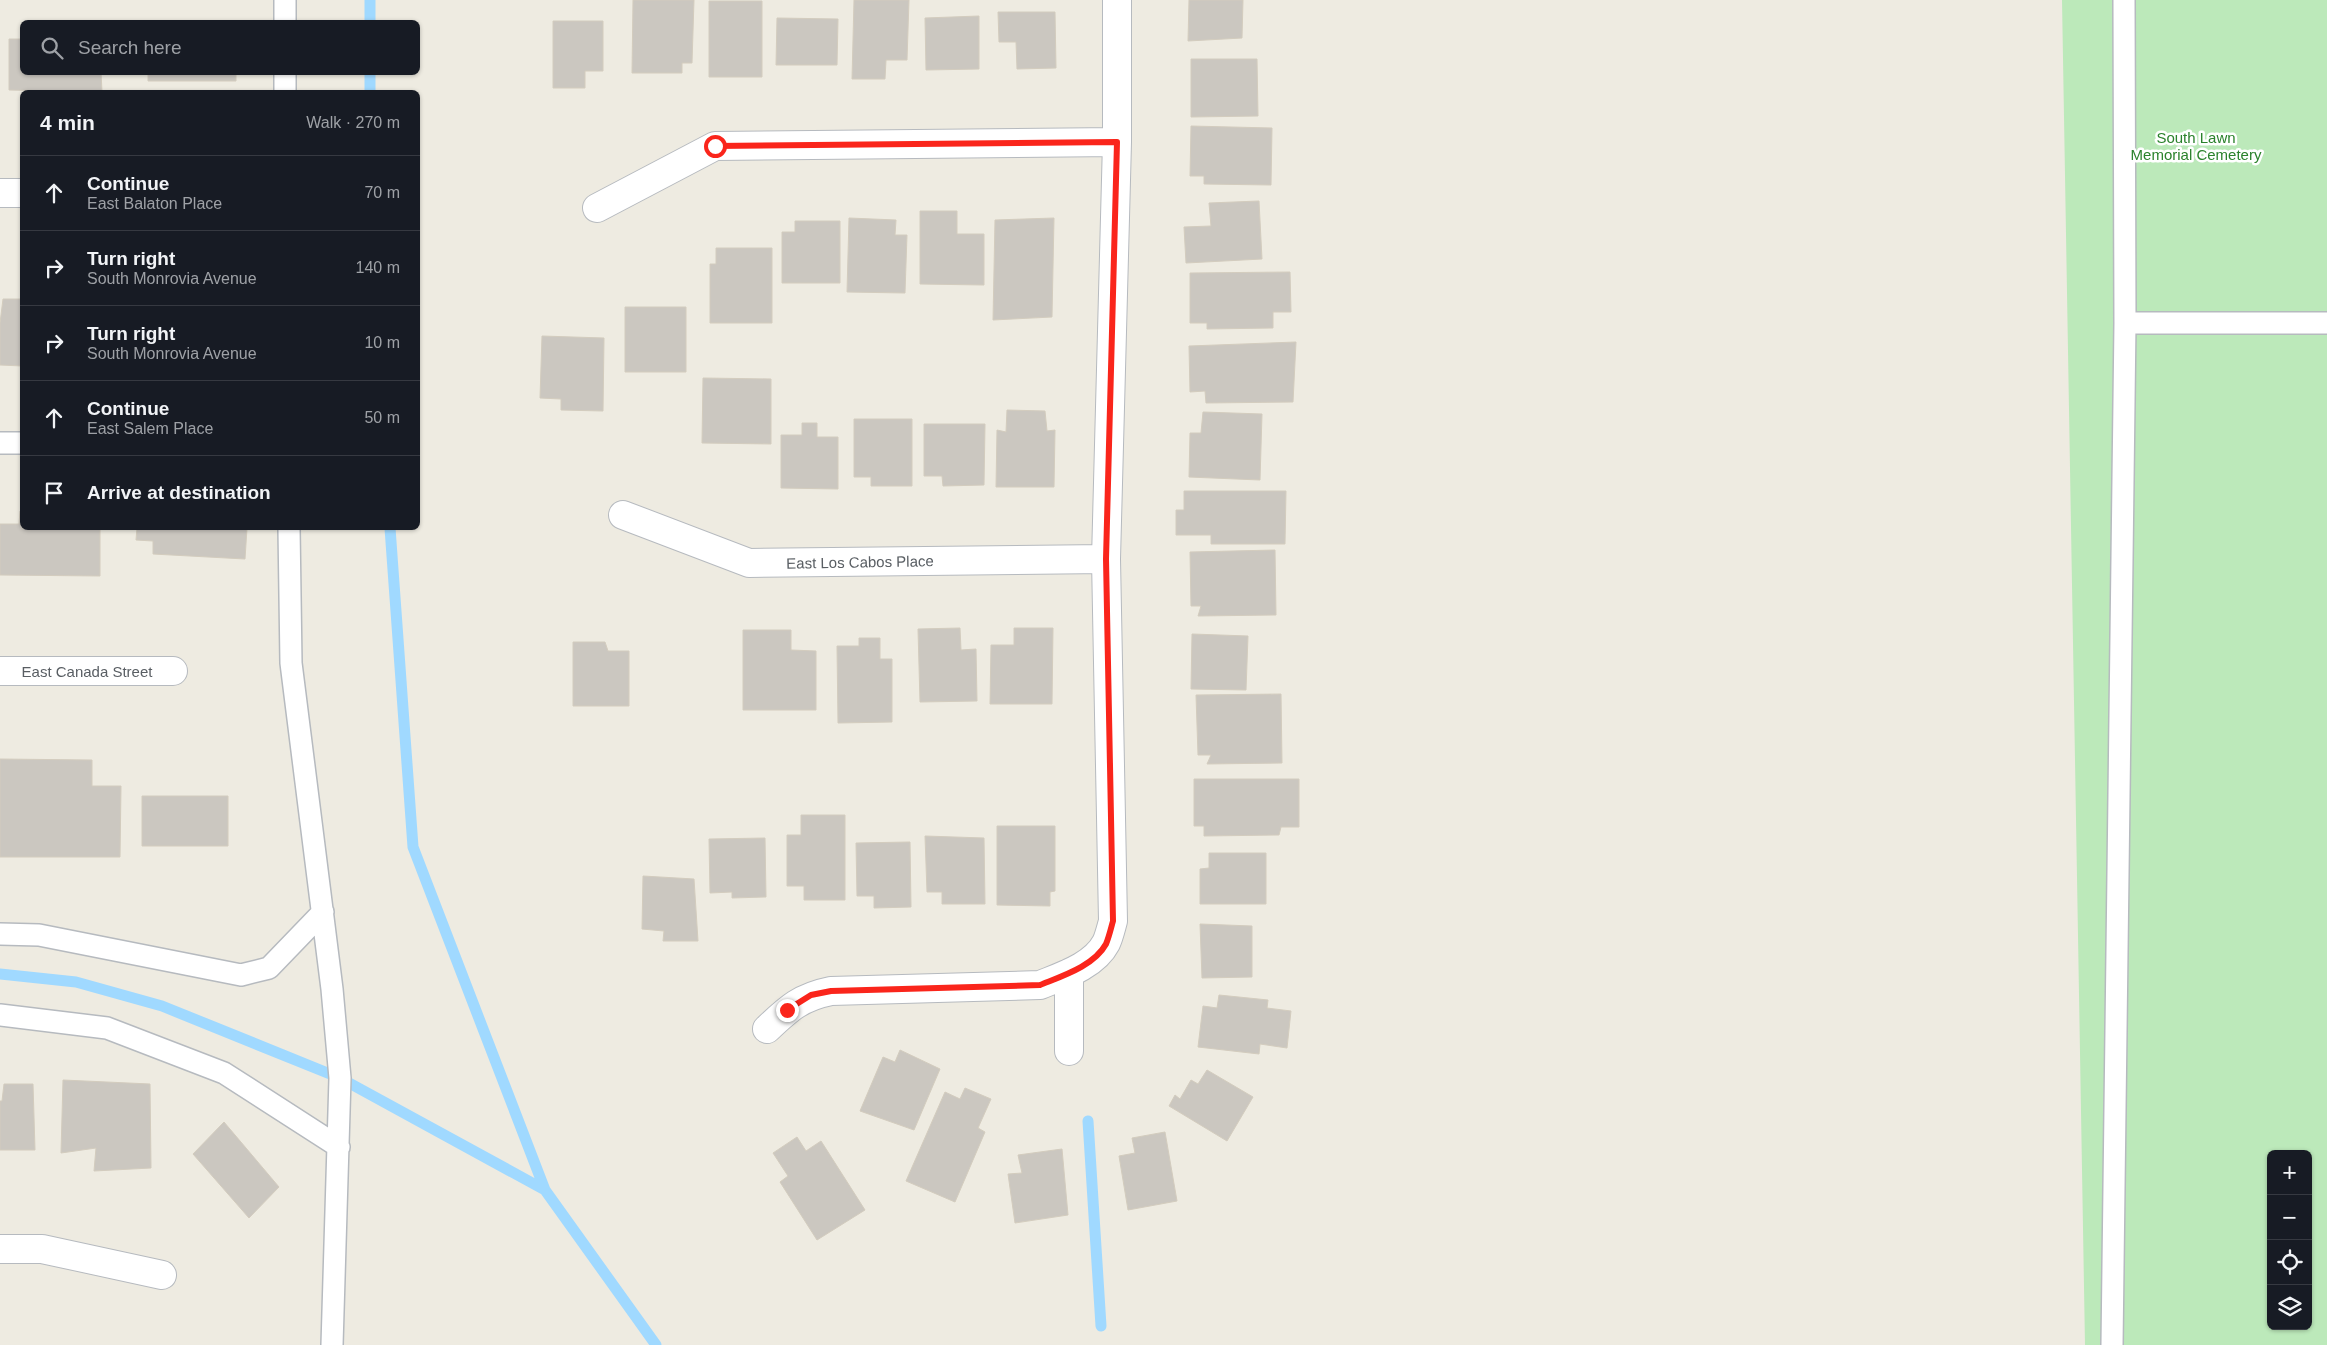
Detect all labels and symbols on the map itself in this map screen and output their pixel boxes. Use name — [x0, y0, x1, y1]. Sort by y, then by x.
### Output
park label: South Lawn Memorial Cemetery — [2131, 129, 2262, 163]
route start — [704, 135, 727, 158]
street label: East Los Cabos Place — [786, 552, 934, 572]
street label: East Canada Street — [22, 663, 153, 680]
route end — [776, 999, 799, 1022]

